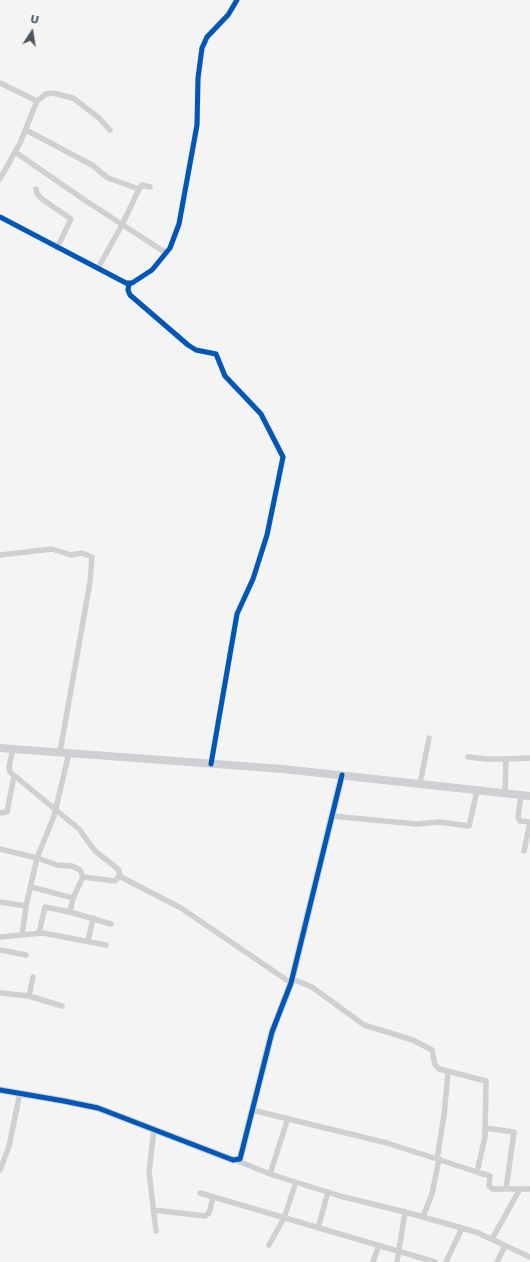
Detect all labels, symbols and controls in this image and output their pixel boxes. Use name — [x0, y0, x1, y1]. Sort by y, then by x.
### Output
north arrow — [12, 12, 52, 52]
text: U — [29, 12, 40, 27]

